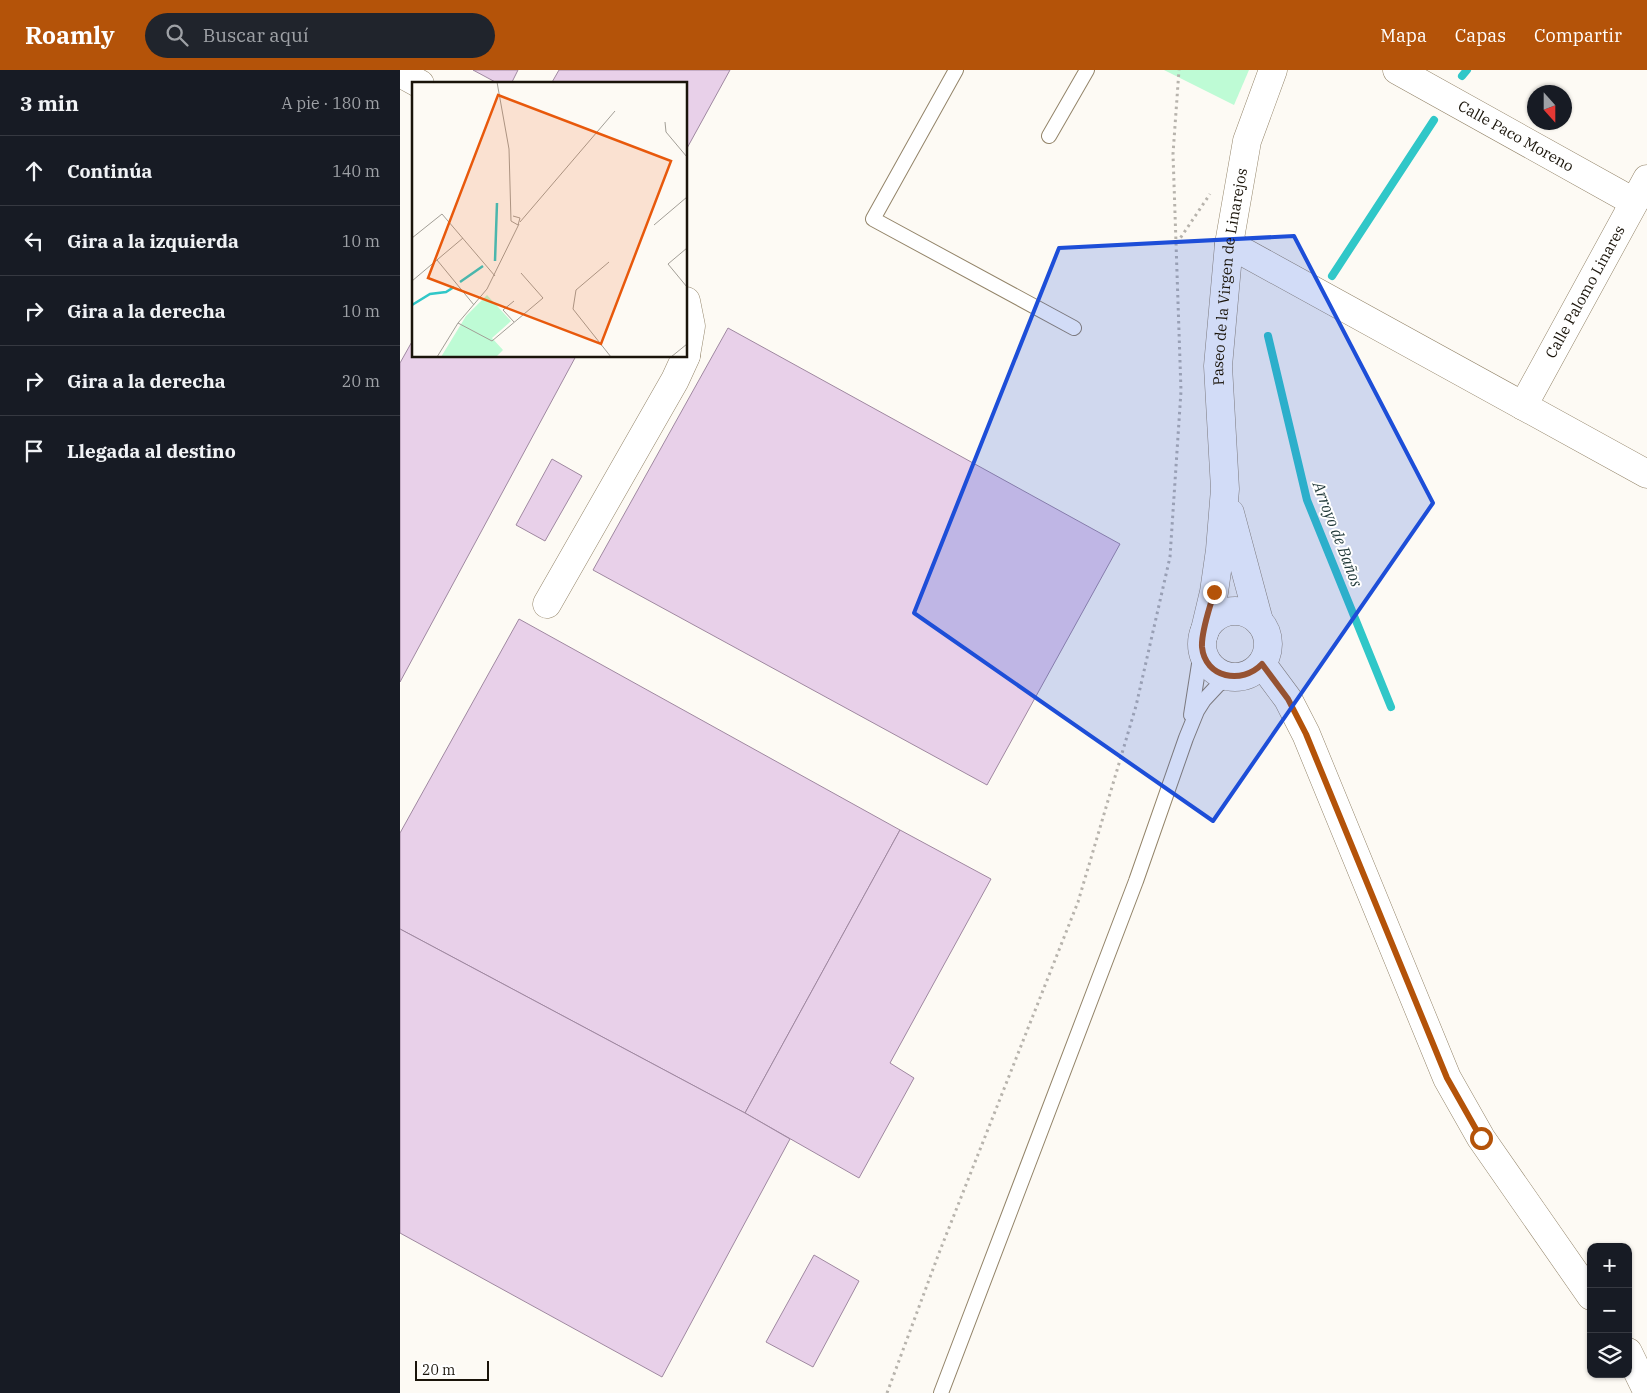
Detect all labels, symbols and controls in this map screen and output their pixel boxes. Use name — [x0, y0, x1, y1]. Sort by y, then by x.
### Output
search box — [145, 13, 495, 58]
text: Roamly — [25, 19, 115, 51]
icon: search — [163, 21, 191, 49]
text: Buscar aquí — [203, 23, 309, 47]
text: Mapa — [1380, 24, 1427, 47]
text: Capas — [1455, 24, 1506, 47]
text: Compartir — [1534, 24, 1622, 47]
inset map — [412, 82, 688, 358]
north arrow — [1527, 85, 1572, 130]
text: 3 min — [20, 89, 79, 117]
text: A pie · 180 m — [282, 93, 380, 113]
street label: Calle Paco Moreno — [1455, 96, 1577, 176]
icon: ahead — [20, 157, 48, 185]
text: Continúa — [67, 159, 152, 183]
text: 140 m — [332, 161, 380, 181]
street label: Paseo de la Virgen de Linarejos — [1208, 166, 1251, 386]
street label: Calle Palomo Linares — [1541, 222, 1629, 361]
icon: left — [20, 227, 48, 255]
text: Gira a la izquierda — [67, 229, 239, 253]
text: 10 m — [342, 231, 380, 251]
icon: right — [20, 297, 48, 325]
text: Gira a la derecha — [67, 299, 226, 323]
text: 10 m — [342, 301, 380, 321]
icon: right — [20, 367, 48, 395]
text: Gira a la derecha — [67, 369, 226, 393]
text: 20 m — [342, 371, 380, 391]
icon: arrive — [20, 437, 48, 465]
text: Llegada al destino — [67, 439, 236, 463]
water label: Arroyo de Baños — [1308, 478, 1367, 590]
route end — [1203, 581, 1226, 604]
route start — [1470, 1127, 1493, 1150]
map controls — [1587, 1243, 1632, 1378]
button: + — [1587, 1243, 1632, 1288]
button: − — [1587, 1288, 1632, 1333]
button: layers — [1587, 1333, 1632, 1378]
scale bar — [415, 1358, 489, 1381]
text: 20 m — [422, 1361, 455, 1379]

